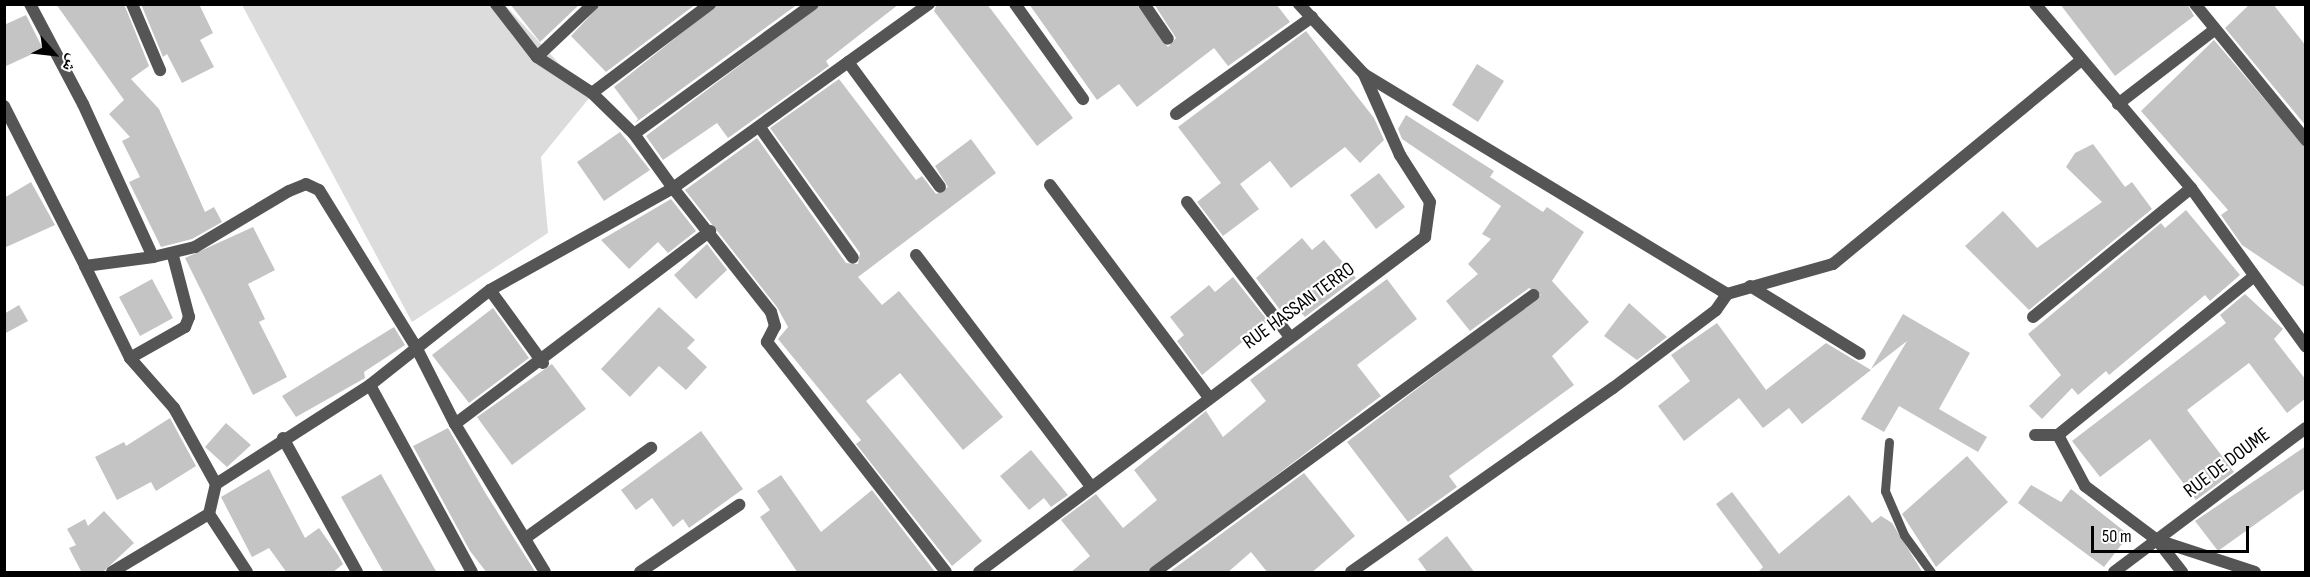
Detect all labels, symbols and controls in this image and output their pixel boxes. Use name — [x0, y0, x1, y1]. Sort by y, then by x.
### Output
north arrow — [24, 24, 84, 84]
text: ش — [58, 51, 83, 75]
street label: RUE HASSAN TERRO — [1238, 257, 1360, 355]
street label: RUE DE DOUME — [2179, 423, 2275, 503]
scale bar — [2094, 514, 2252, 552]
text: 50 m — [2102, 526, 2132, 547]

